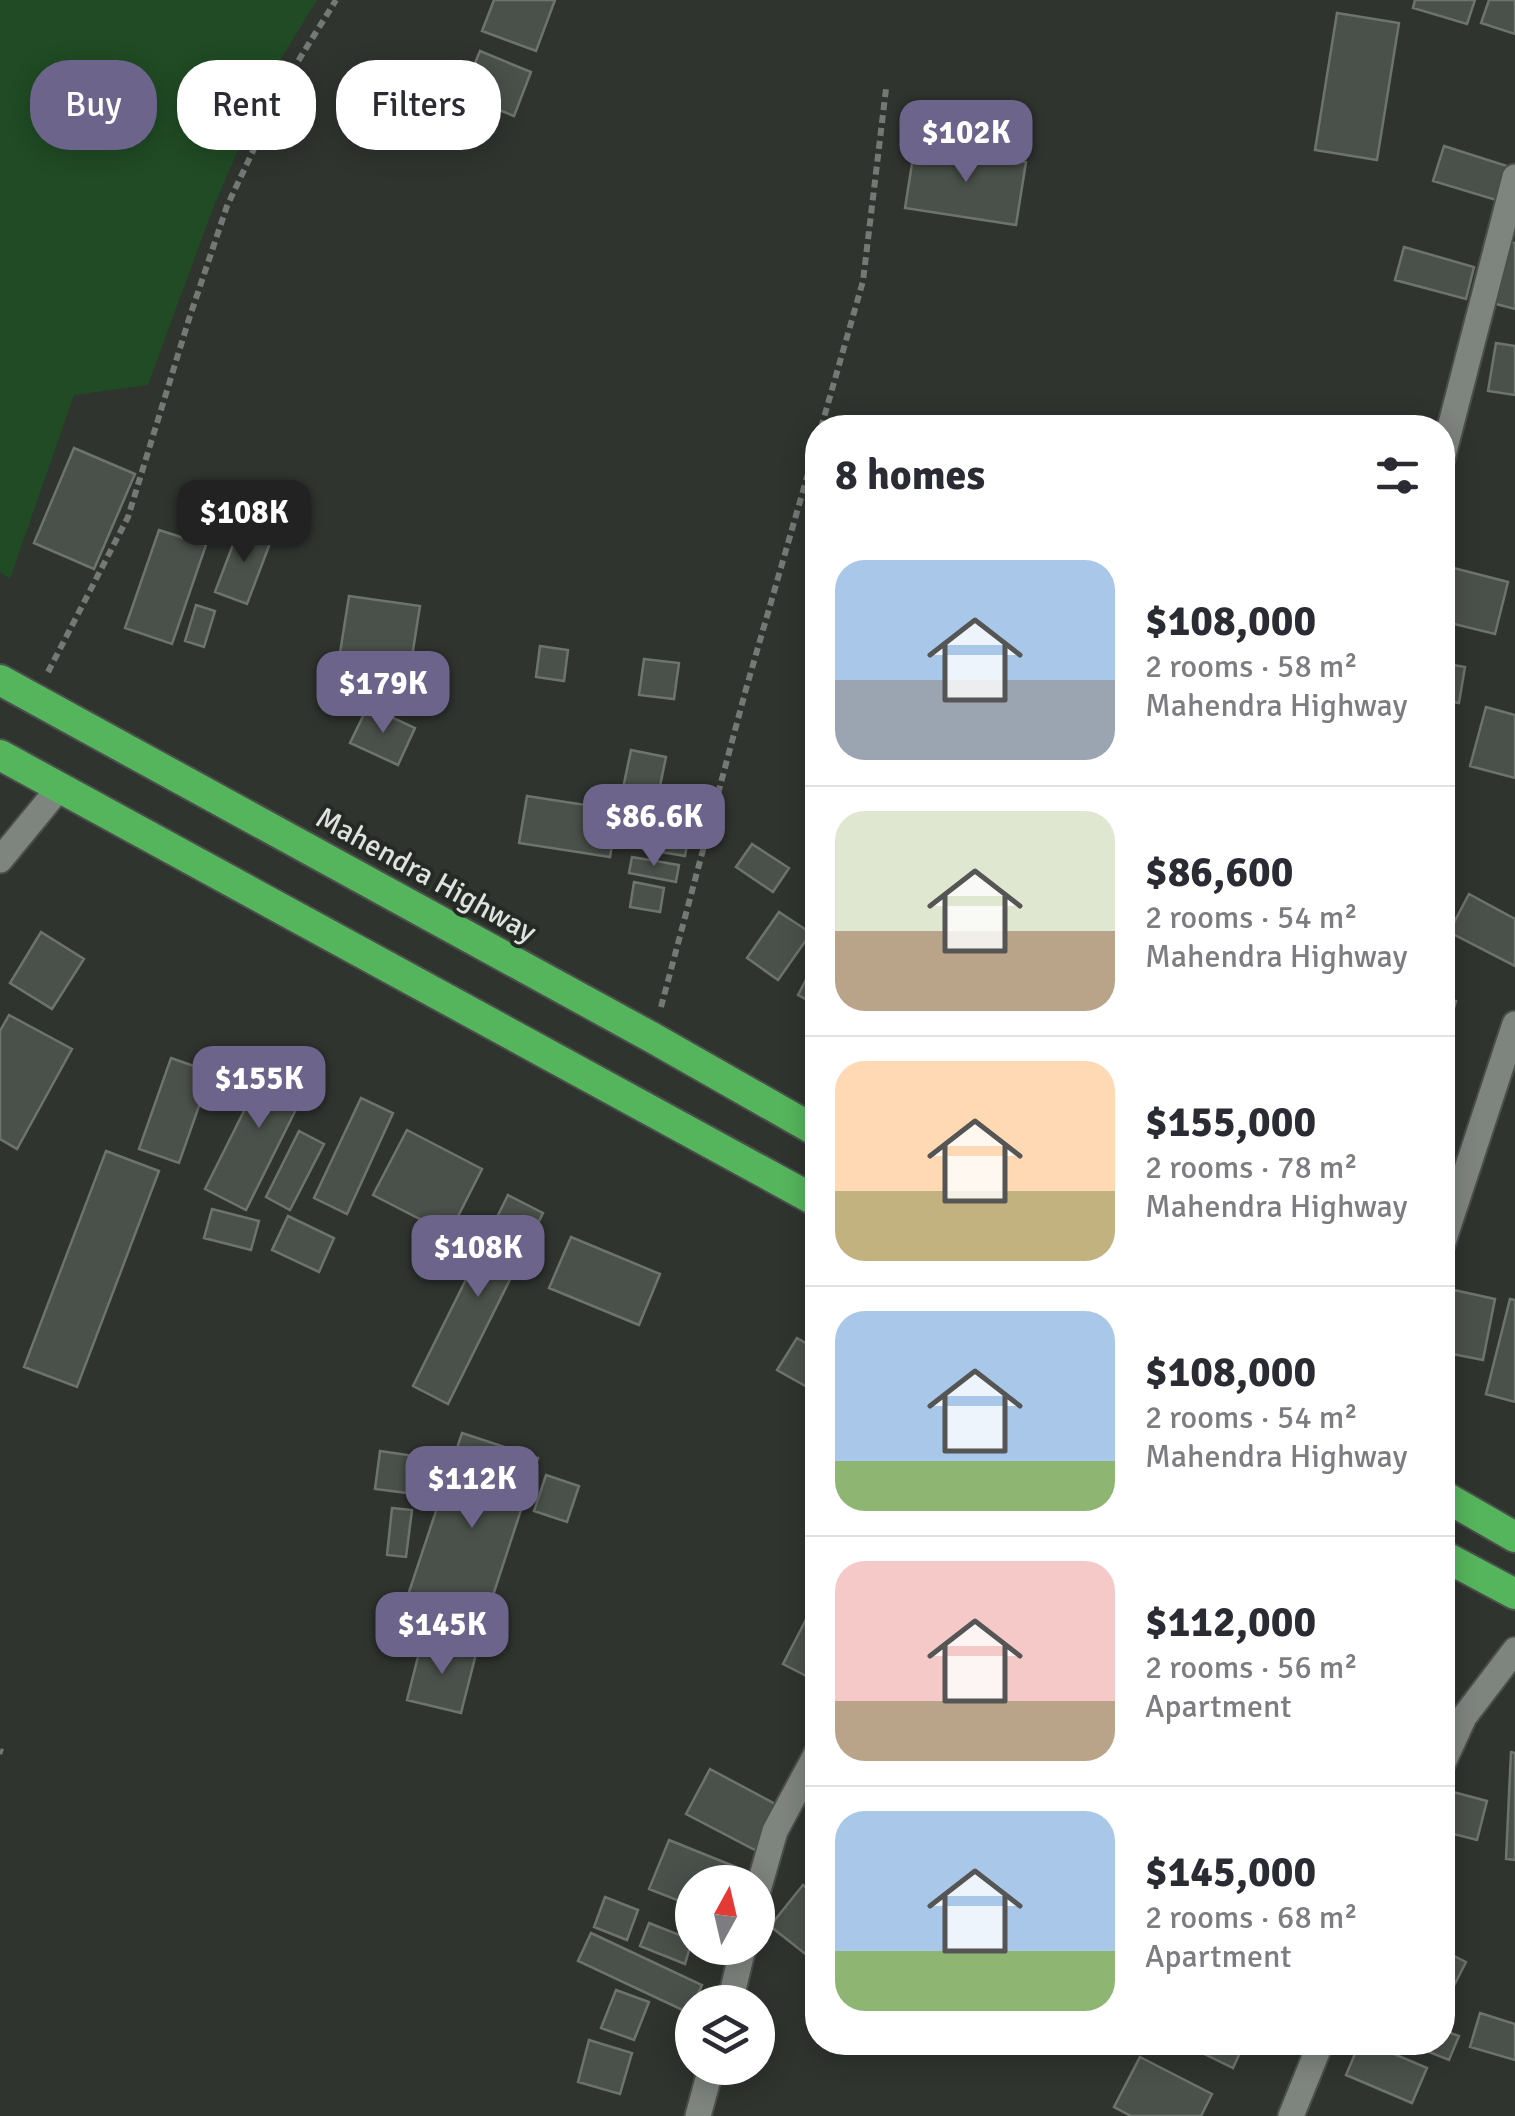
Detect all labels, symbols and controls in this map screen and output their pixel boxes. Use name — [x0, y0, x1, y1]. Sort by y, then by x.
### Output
chip: Buy — [30, 60, 157, 150]
chip: Rent — [177, 60, 316, 150]
chip: Filters — [336, 60, 501, 150]
pin: $102K — [896, 100, 1036, 185]
text: $102K — [922, 113, 1010, 152]
icon: filters — [1370, 448, 1425, 503]
text: 8 homes — [835, 450, 985, 501]
pin: $108K — [174, 480, 314, 565]
text: $108K — [200, 493, 288, 532]
text: $108,000 — [1145, 596, 1316, 647]
icon: home — [915, 600, 1035, 720]
text: 2 rooms · 58 m² — [1145, 647, 1358, 686]
pin: $179K — [313, 651, 453, 736]
text: $179K — [339, 664, 427, 703]
text: Mahendra Highway — [1145, 686, 1407, 725]
pin: $86.6K — [573, 784, 735, 869]
text: $86.6K — [605, 797, 703, 836]
street label: Mahendra Highway — [309, 799, 543, 951]
text: $86,600 — [1145, 847, 1293, 898]
icon: home — [915, 851, 1035, 971]
text: 2 rooms · 54 m² — [1145, 898, 1358, 937]
text: Mahendra Highway — [1145, 937, 1407, 976]
pin: $155K — [189, 1046, 329, 1131]
text: $155K — [215, 1059, 303, 1098]
text: $155,000 — [1145, 1097, 1316, 1148]
icon: home — [915, 1101, 1035, 1221]
text: 2 rooms · 78 m² — [1145, 1148, 1358, 1187]
text: Mahendra Highway — [1145, 1187, 1407, 1226]
pin: $108K — [408, 1215, 548, 1300]
text: $108K — [434, 1228, 522, 1267]
text: $108,000 — [1145, 1347, 1316, 1398]
icon: home — [915, 1351, 1035, 1471]
text: 2 rooms · 54 m² — [1145, 1398, 1358, 1437]
text: Mahendra Highway — [1145, 1437, 1407, 1476]
pin: $112K — [402, 1446, 542, 1531]
text: $112K — [428, 1459, 516, 1498]
pin: $145K — [372, 1592, 512, 1677]
text: $112,000 — [1145, 1597, 1316, 1648]
icon: home — [915, 1601, 1035, 1721]
text: $145K — [398, 1605, 486, 1644]
text: 2 rooms · 56 m² — [1145, 1648, 1358, 1687]
text: Apartment — [1145, 1687, 1292, 1726]
text: $145,000 — [1145, 1847, 1316, 1898]
icon: home — [915, 1851, 1035, 1971]
north arrow — [675, 1865, 775, 1965]
map controls — [675, 1865, 775, 2085]
text: 2 rooms · 68 m² — [1145, 1898, 1358, 1937]
text: Apartment — [1145, 1937, 1292, 1976]
button: layers — [675, 1985, 775, 2085]

